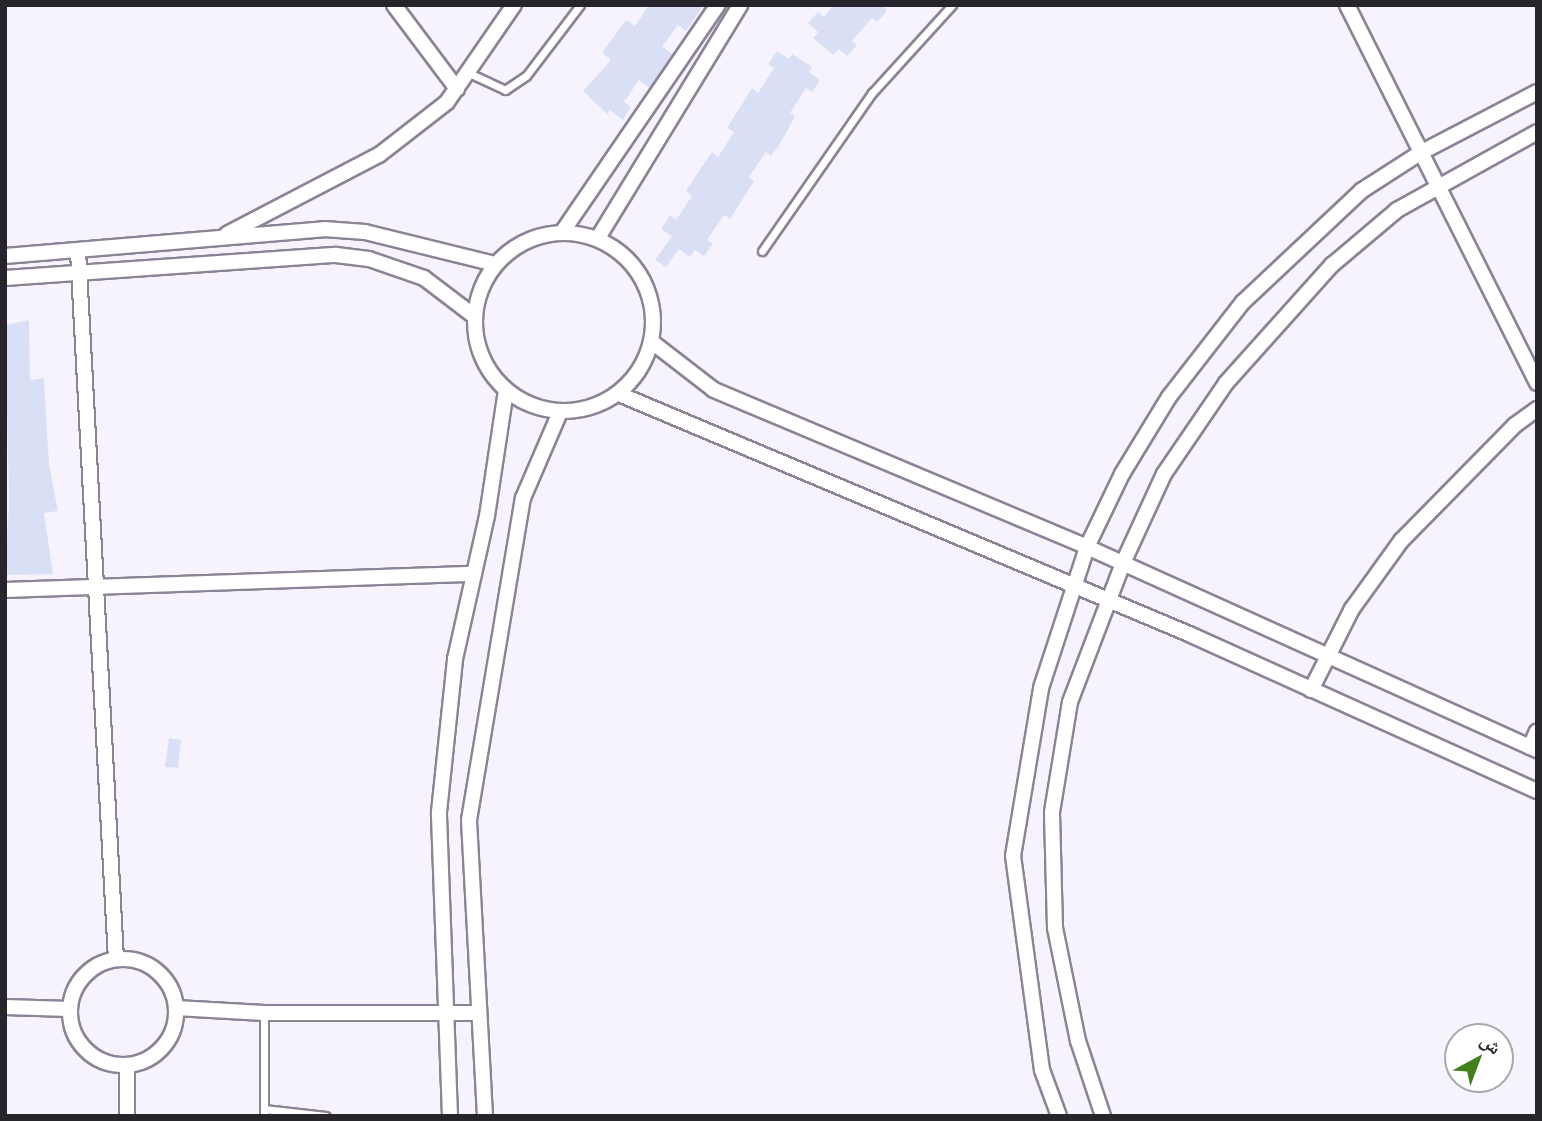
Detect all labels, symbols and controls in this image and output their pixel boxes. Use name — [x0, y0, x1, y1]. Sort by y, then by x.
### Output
north arrow — [1444, 1023, 1514, 1093]
text: ش — [1477, 1029, 1506, 1059]

